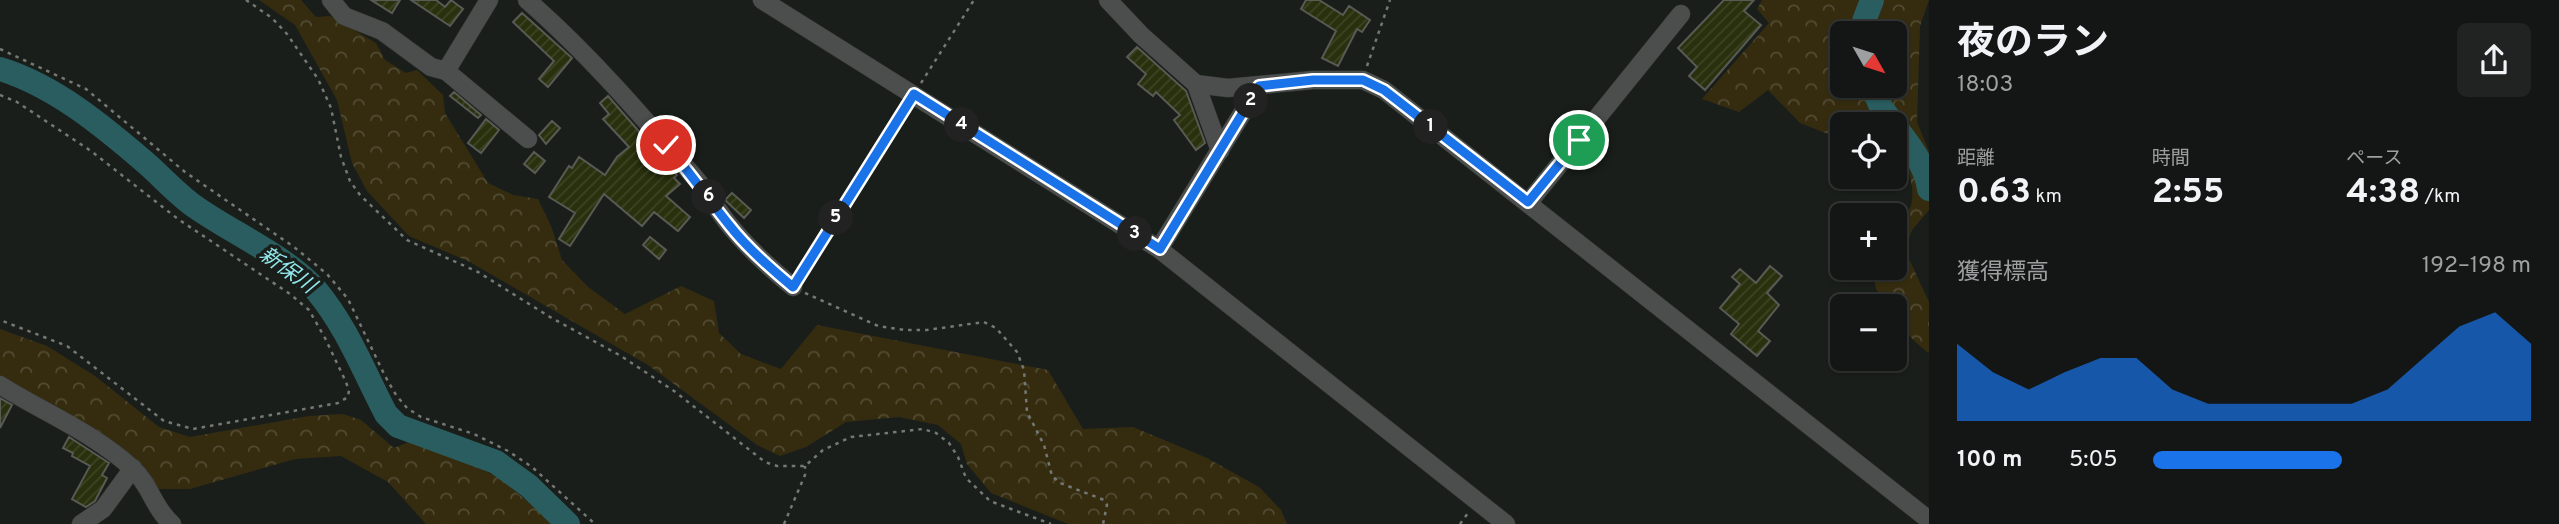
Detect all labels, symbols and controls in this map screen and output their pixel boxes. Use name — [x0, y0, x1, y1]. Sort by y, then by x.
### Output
text: 夜のラン — [1957, 20, 2109, 69]
north arrow — [1830, 21, 1908, 98]
map controls — [1830, 21, 1907, 371]
button: share — [2457, 23, 2531, 97]
text: 18:03 — [1957, 71, 2013, 100]
pin: 2 — [1234, 84, 1268, 119]
text: 2 — [1245, 88, 1256, 112]
pin: 4 — [944, 108, 979, 142]
pin: 1 — [1414, 110, 1448, 144]
pin — [1549, 110, 1609, 170]
text: 4 — [955, 112, 968, 136]
button: locate — [1830, 112, 1907, 189]
text: 1 — [1427, 114, 1434, 138]
pin — [636, 115, 696, 175]
icon: arrive — [1560, 121, 1598, 159]
icon: check — [647, 126, 685, 164]
text: 距離 — [1957, 147, 1995, 171]
text: 時間 — [2152, 147, 2190, 171]
text: ペース — [2346, 147, 2402, 171]
text: 0.63 — [1957, 171, 2031, 215]
text: 2:55 — [2152, 171, 2224, 215]
text: 4:38 — [2346, 171, 2420, 215]
pin: 6 — [692, 180, 726, 214]
text: 6 — [703, 184, 714, 208]
text: km — [2031, 185, 2062, 209]
text: /km — [2420, 185, 2460, 209]
pin: 5 — [818, 200, 854, 235]
button: + — [1830, 203, 1907, 280]
text: 5 — [830, 205, 841, 229]
pin: 3 — [1118, 216, 1152, 252]
text: 3 — [1129, 221, 1140, 245]
water label: 新保川 — [254, 242, 322, 302]
text: 192–198 m — [2422, 252, 2531, 281]
text: 獲得標高 — [1957, 259, 2049, 288]
button: − — [1830, 294, 1907, 371]
text: 100 m — [1957, 446, 2022, 475]
text: 5:05 — [2069, 446, 2118, 475]

